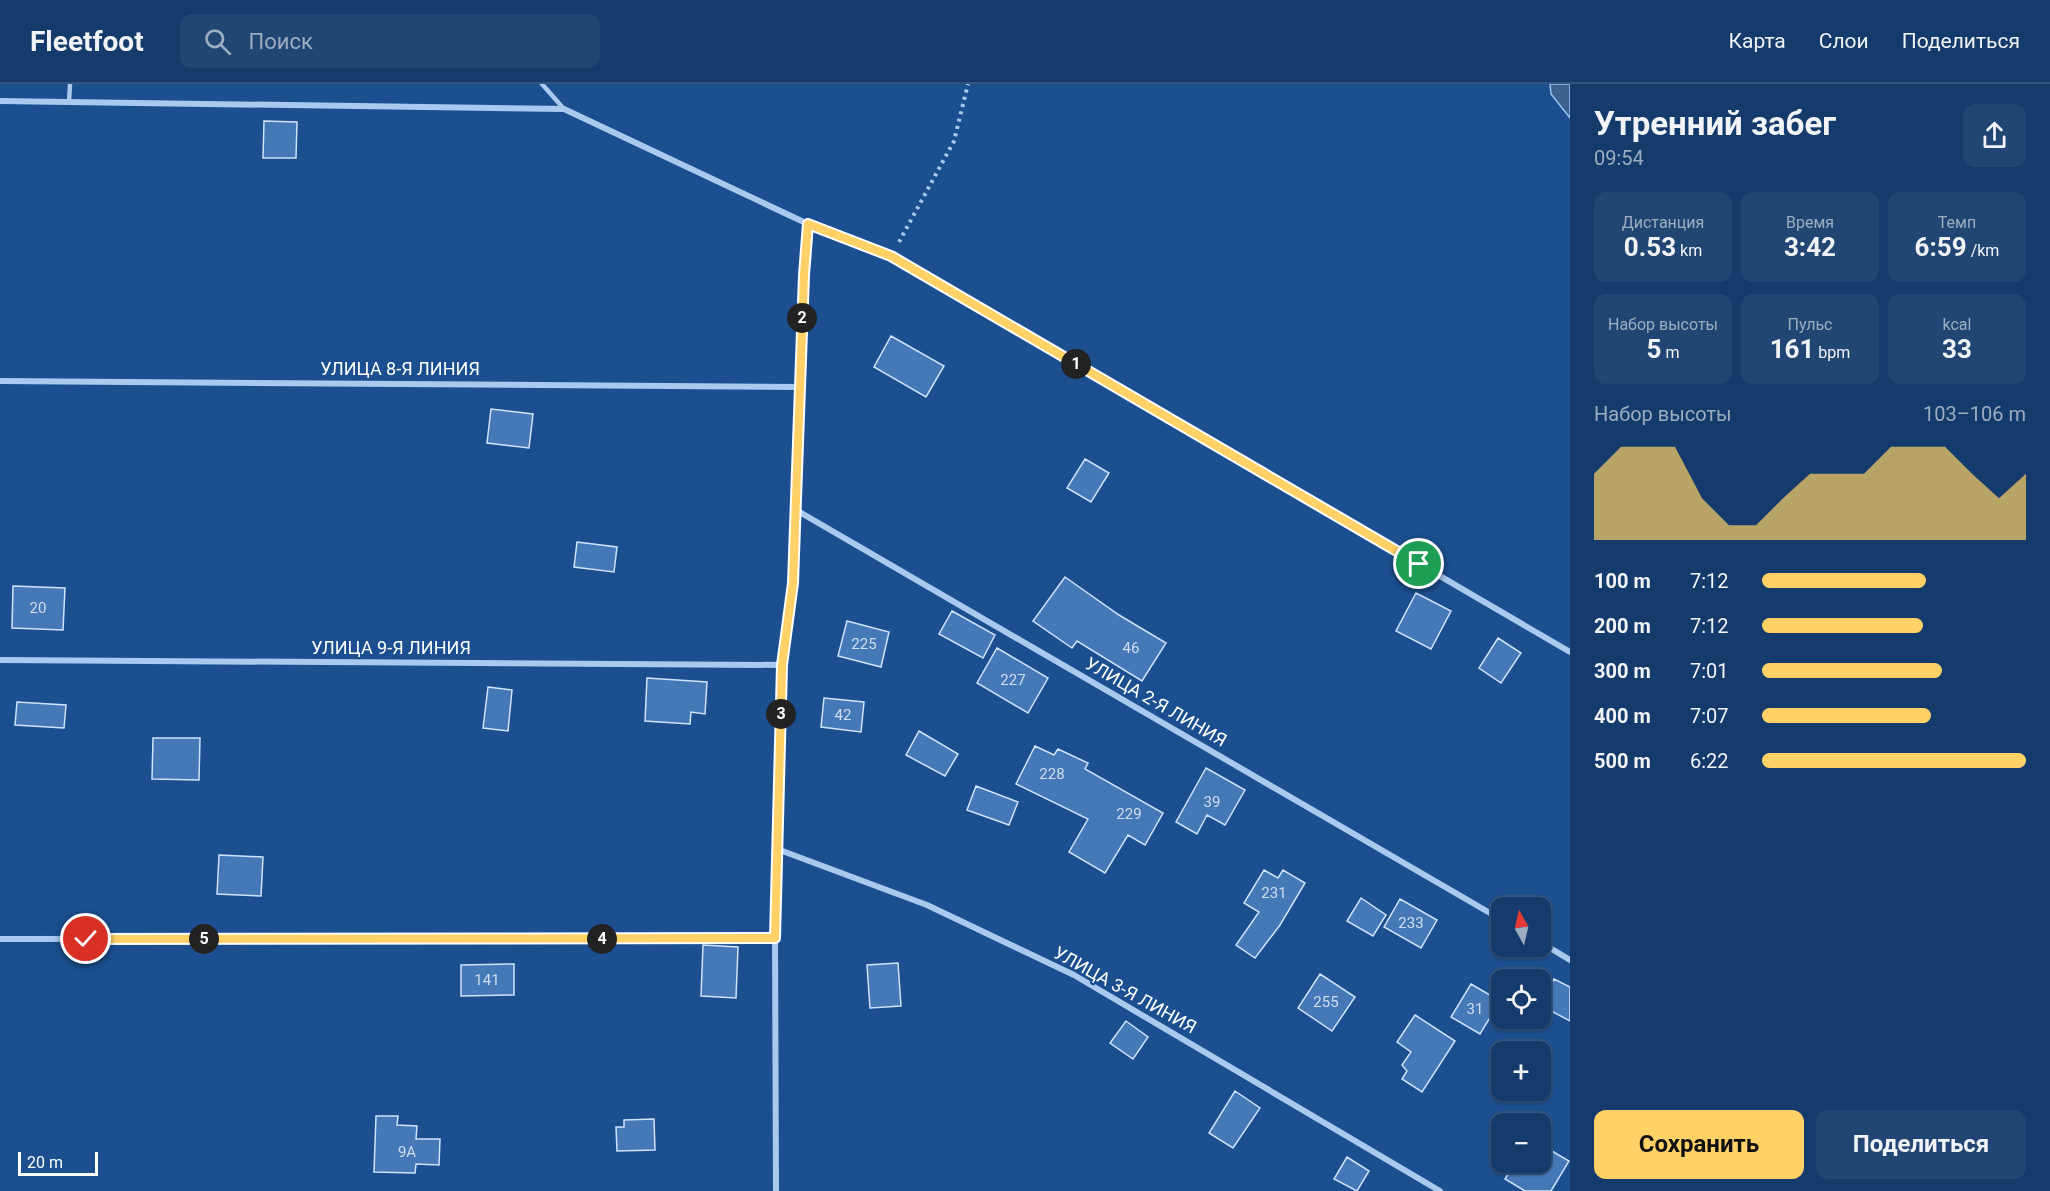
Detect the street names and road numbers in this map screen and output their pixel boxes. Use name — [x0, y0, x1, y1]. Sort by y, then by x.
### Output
street label: УЛИЦА 8-Я ЛИНИЯ — [320, 358, 480, 379]
street label: УЛИЦА 9-Я ЛИНИЯ — [311, 637, 471, 658]
street label: УЛИЦА 2-Я ЛИНИЯ — [1082, 653, 1231, 751]
street label: УЛИЦА 3-Я ЛИНИЯ — [1050, 942, 1200, 1037]

